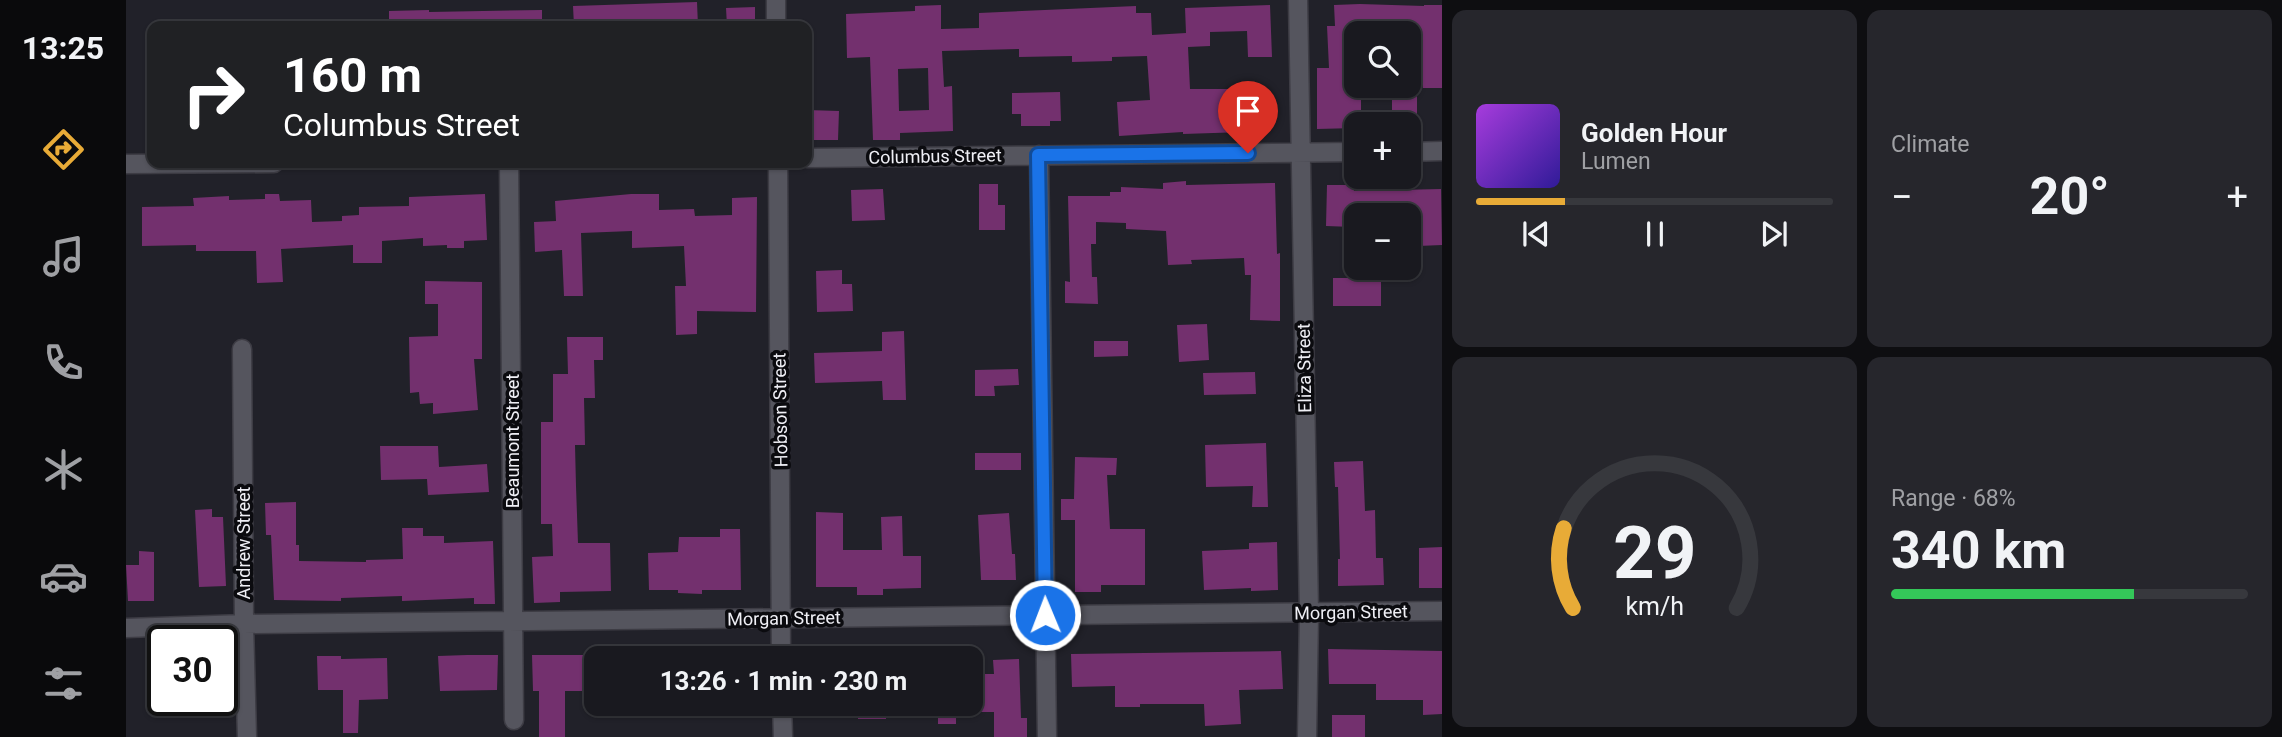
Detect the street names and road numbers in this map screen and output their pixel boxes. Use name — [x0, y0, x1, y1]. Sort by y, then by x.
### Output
street label: Columbus Street — [868, 144, 1002, 168]
street label: Eliza Street — [1293, 323, 1315, 413]
street label: Hobson Street — [768, 352, 791, 468]
street label: Beaumont Street — [502, 374, 523, 508]
street label: Andrew Street — [233, 486, 254, 599]
street label: Morgan Street — [1294, 601, 1408, 623]
street label: Morgan Street — [727, 607, 841, 629]

